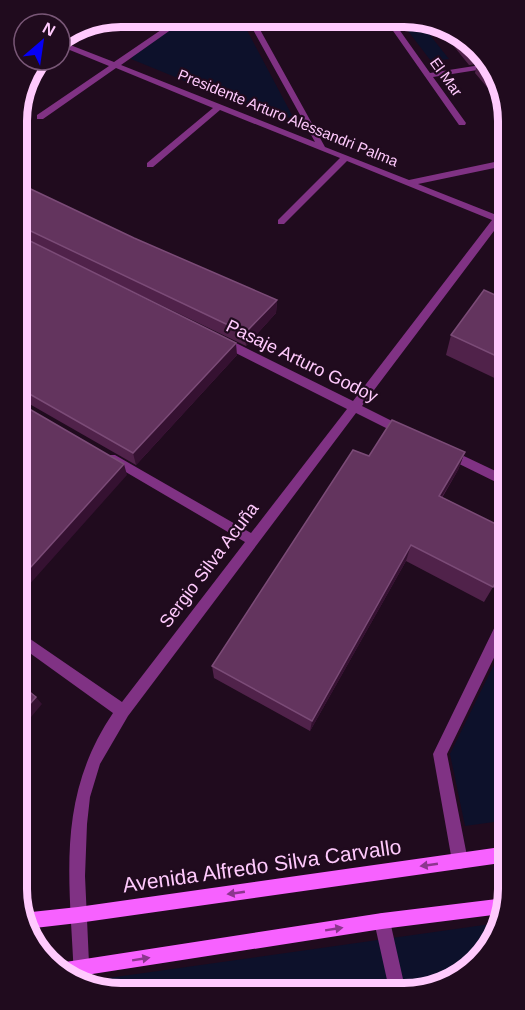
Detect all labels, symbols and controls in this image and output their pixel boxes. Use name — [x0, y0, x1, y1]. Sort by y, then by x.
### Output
north arrow — [12, 12, 72, 72]
text: N — [40, 19, 58, 40]
street label: El Mar — [427, 54, 466, 99]
street label: Presidente Arturo Alessandri Palma — [176, 65, 401, 170]
street label: Pasaje Arturo Godoy — [223, 316, 381, 406]
street label: Sergio Silva Acuña — [156, 498, 263, 631]
street label: Avenida Alfredo Silva Carvallo — [121, 835, 403, 896]
one-way arrow — [420, 861, 439, 870]
one-way arrow — [227, 888, 246, 897]
one-way arrow — [324, 924, 343, 933]
one-way arrow — [131, 954, 150, 963]

